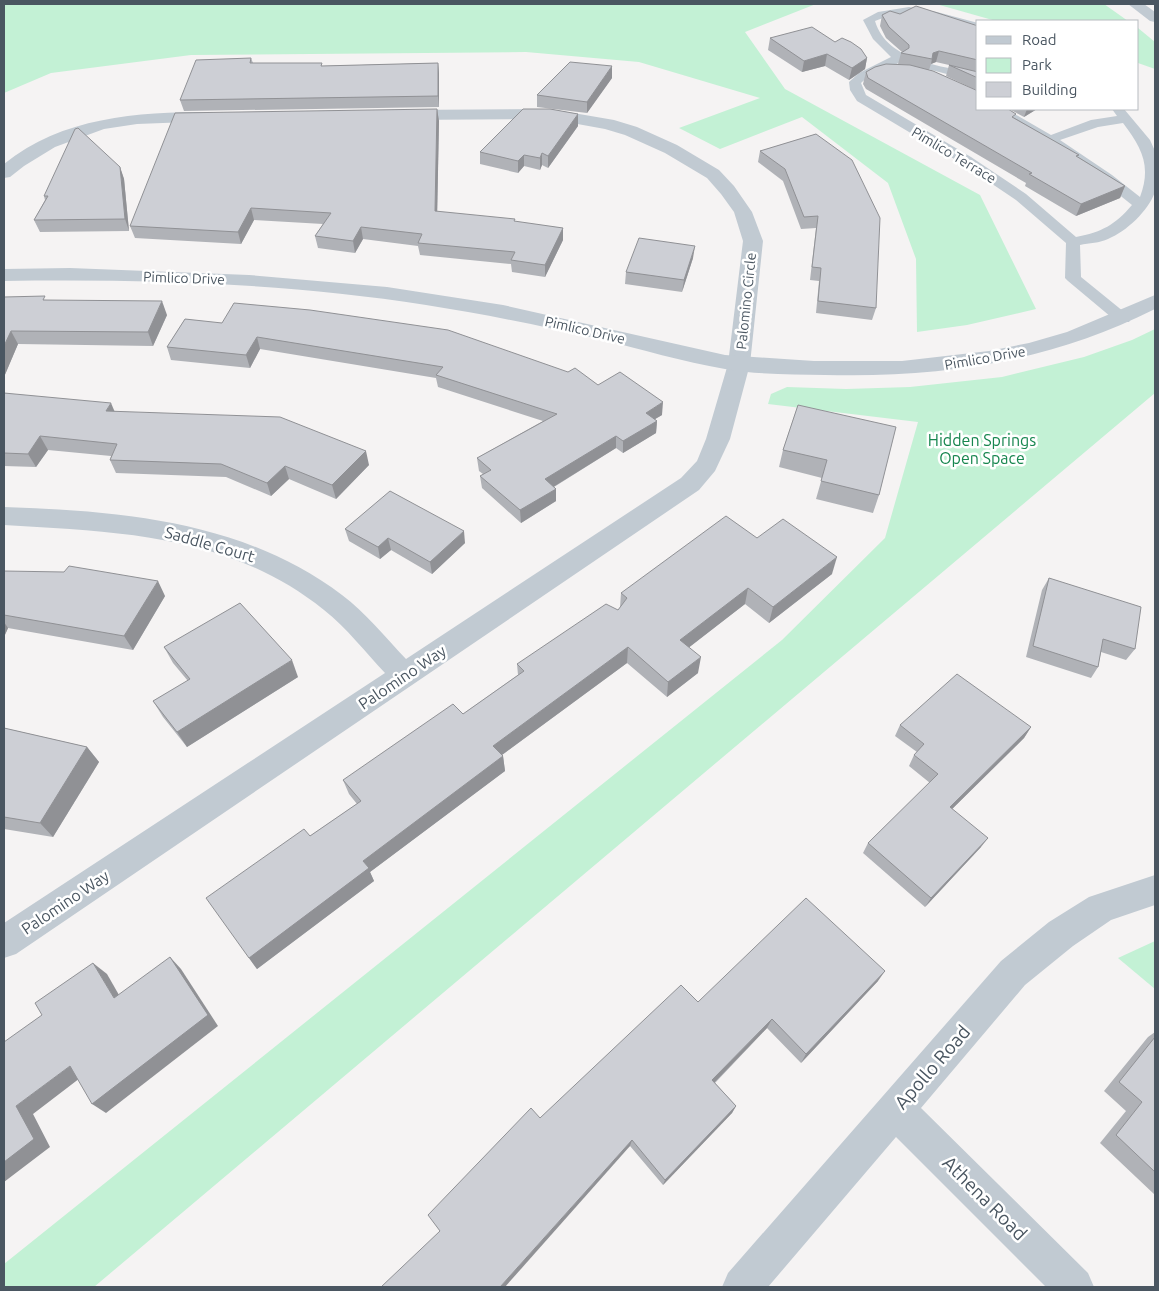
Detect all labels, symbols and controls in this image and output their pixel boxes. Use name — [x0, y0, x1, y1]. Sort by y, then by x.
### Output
legend — [976, 20, 1139, 110]
text: Road — [1022, 31, 1057, 48]
text: Park — [1022, 56, 1052, 73]
text: Building — [1022, 81, 1077, 98]
street label: Pimlico Terrace — [909, 124, 999, 186]
street label: Palomino Circle — [733, 252, 759, 350]
street label: Pimlico Drive — [143, 269, 225, 287]
street label: Pimlico Drive — [543, 313, 627, 347]
street label: Pimlico Drive — [943, 343, 1027, 373]
park label: Hidden Springs Open Space — [928, 431, 1036, 467]
street label: Saddle Court — [163, 523, 258, 566]
street label: Palomino Way — [355, 641, 449, 713]
street label: Palomino Way — [18, 866, 112, 938]
street label: Apollo Road — [890, 1021, 974, 1113]
street label: Athena Road — [938, 1151, 1032, 1245]

